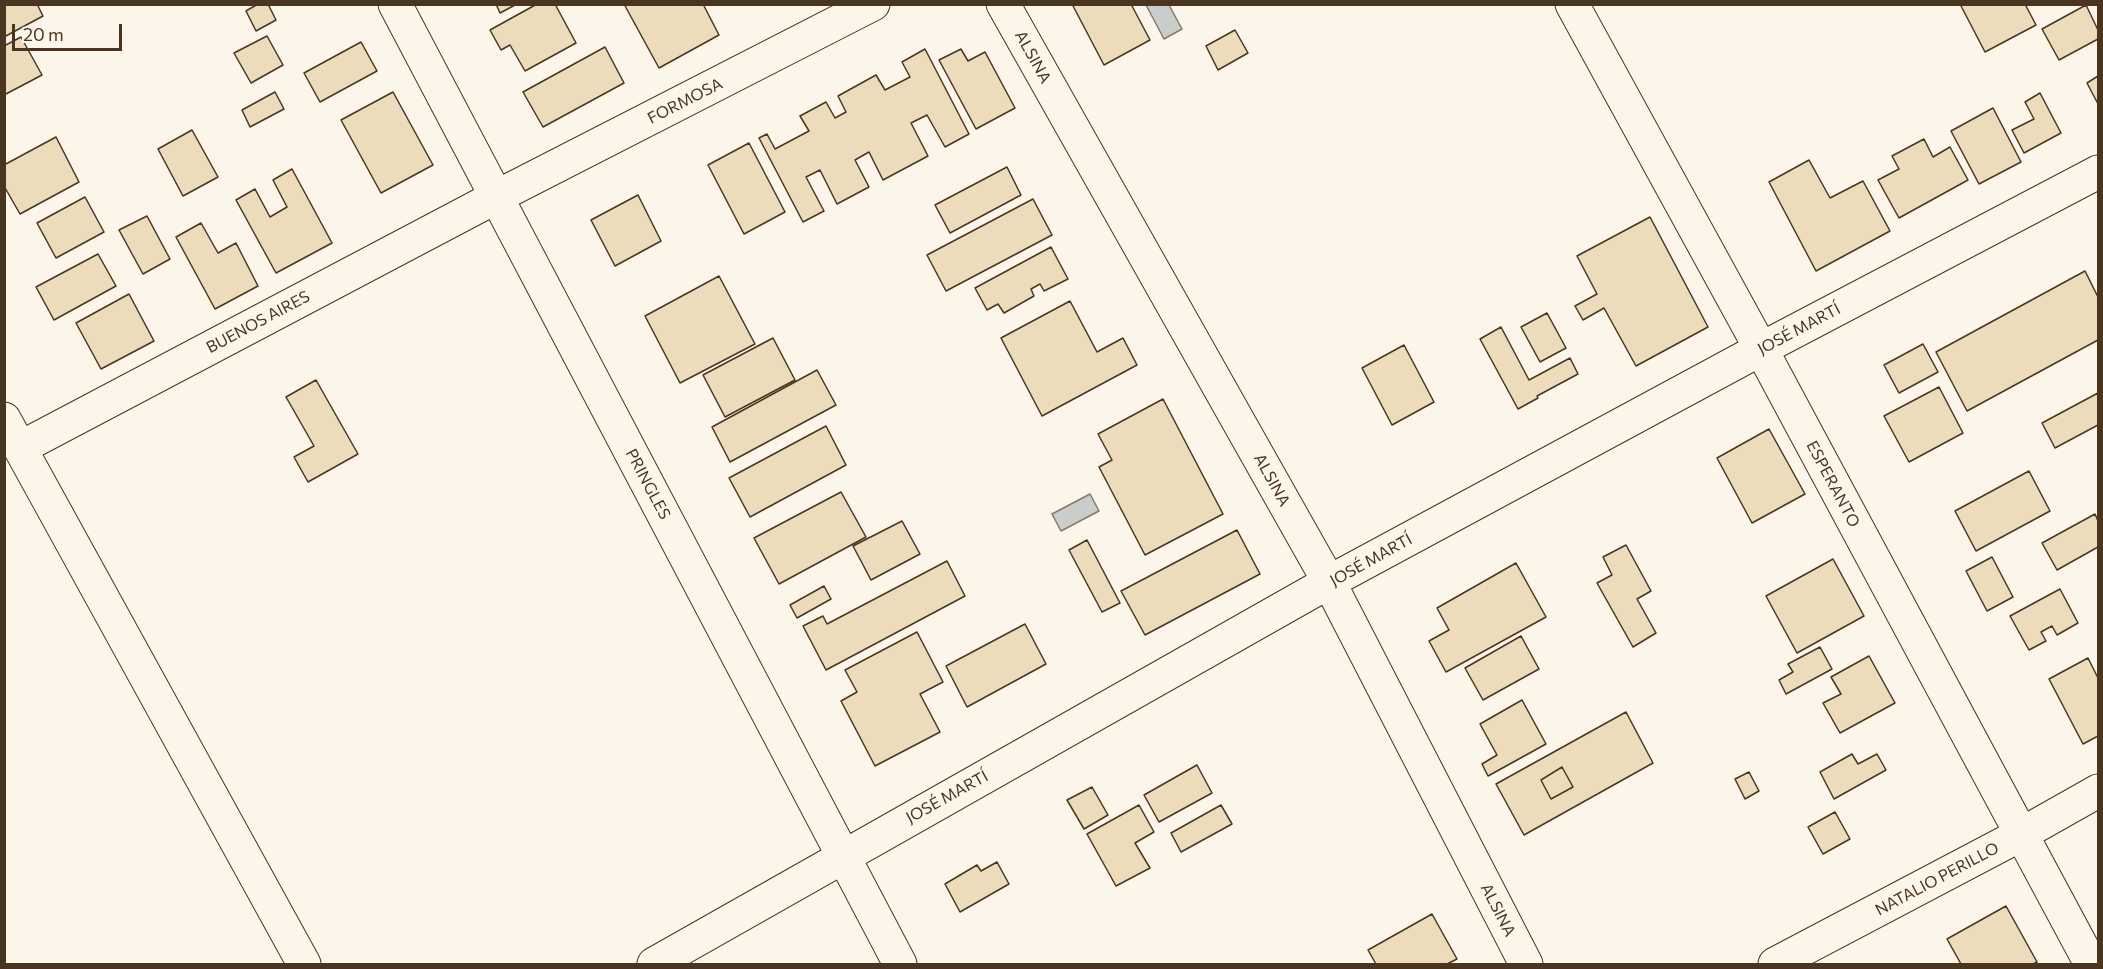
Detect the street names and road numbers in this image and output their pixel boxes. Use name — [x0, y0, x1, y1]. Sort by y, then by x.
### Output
street label: ALSINA — [1011, 27, 1055, 87]
street label: FORMOSA — [644, 74, 726, 128]
street label: BUENOS AIRES — [203, 287, 313, 357]
street label: JOSÉ MARTÍ — [1754, 299, 1844, 359]
street label: ESPERANTO — [1802, 438, 1864, 530]
street label: PRINGLES — [621, 445, 675, 523]
street label: ALSINA — [1250, 450, 1294, 510]
street label: JOSÉ MARTÍ — [1326, 530, 1416, 590]
street label: JOSÉ MARTÍ — [902, 767, 992, 827]
street label: NATALIO PERILLO — [1872, 838, 2002, 920]
street label: ALSINA — [1476, 880, 1520, 940]

